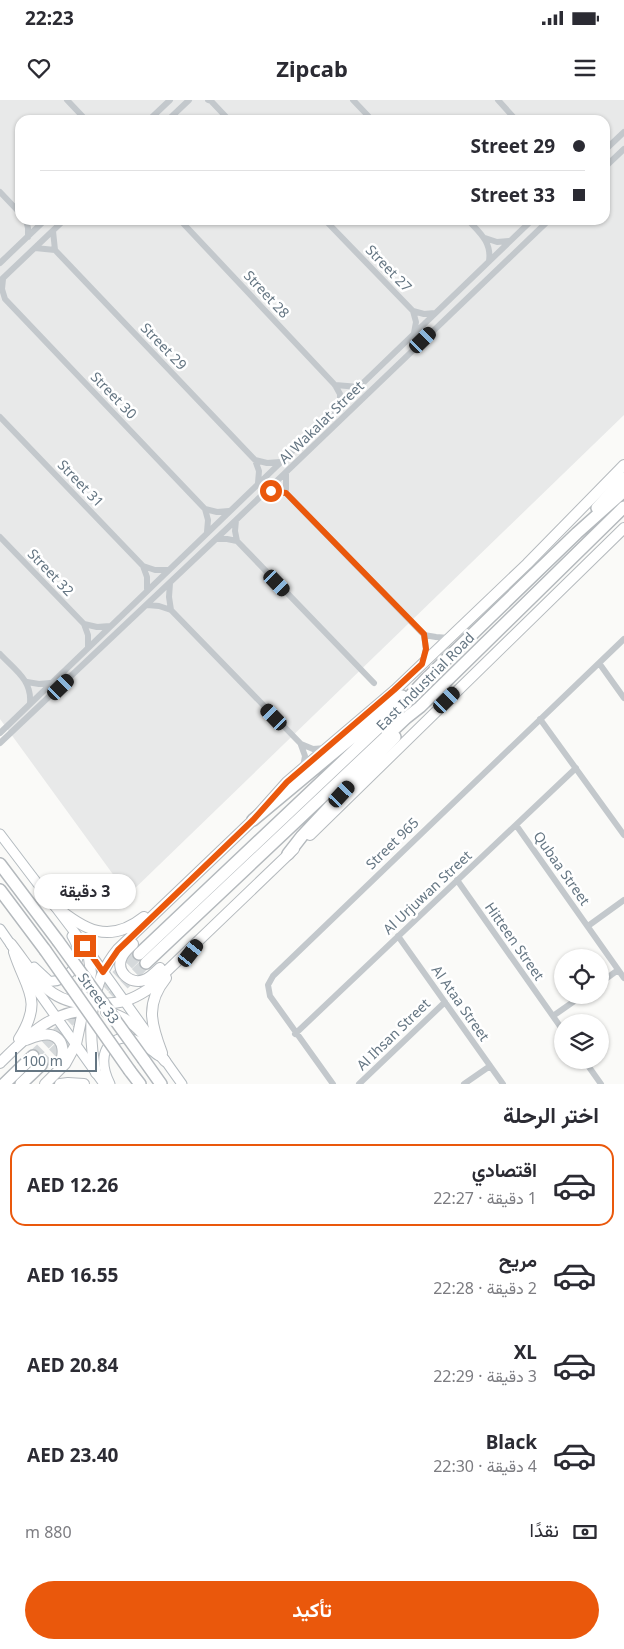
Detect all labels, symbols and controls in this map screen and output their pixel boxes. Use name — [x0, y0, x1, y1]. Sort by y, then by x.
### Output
text: 22:23 — [25, 5, 74, 31]
text: Zipcab — [276, 53, 348, 83]
icon: heart — [25, 54, 53, 82]
icon: menu — [571, 54, 599, 82]
text: Street 29 — [471, 133, 555, 159]
text: Street 33 — [471, 182, 555, 208]
street label: Street 27 — [362, 240, 416, 296]
street label: Street 28 — [240, 266, 294, 322]
street label: Street 29 — [137, 318, 191, 374]
car — [406, 324, 439, 356]
street label: Street 30 — [87, 367, 141, 423]
street label: Al Wakalat Street — [274, 376, 368, 468]
street label: Street 31 — [54, 455, 108, 511]
route start — [260, 480, 282, 502]
street label: Street 32 — [24, 544, 78, 600]
car — [261, 567, 292, 599]
street label: East Industrial Road — [372, 628, 478, 734]
car — [44, 671, 77, 703]
car — [431, 684, 462, 716]
car — [258, 701, 289, 733]
car — [326, 778, 357, 810]
street label: Street 965 — [361, 813, 423, 873]
street label: Qubaa Street — [529, 827, 595, 909]
street label: Al Urjuwan Street — [379, 846, 475, 938]
callout: 3 دقيقة — [34, 874, 136, 908]
text: 3 دقيقة — [59, 880, 111, 902]
street label: Hitteen Street — [481, 898, 549, 984]
route end — [74, 935, 96, 957]
car — [175, 937, 206, 969]
map controls — [554, 949, 609, 1069]
button: locate — [554, 949, 609, 1004]
street label: Al Ataa Street — [428, 961, 494, 1045]
street label: Street 33 — [74, 969, 124, 1027]
street label: Al Ihsan Street — [352, 994, 434, 1074]
button: layers — [554, 1014, 609, 1069]
scale bar — [15, 1049, 98, 1072]
text: 100 m — [22, 1051, 63, 1070]
text: اختر الرحلة — [503, 1099, 599, 1129]
text: اقتصادي — [472, 1157, 537, 1183]
icon: car — [552, 1163, 597, 1208]
text: AED 12.26 — [27, 1172, 118, 1198]
text: 1 دقيقة · 22:27 — [433, 1187, 537, 1209]
text: مريح — [499, 1247, 537, 1273]
icon: car — [552, 1253, 597, 1298]
text: AED 16.55 — [27, 1262, 118, 1288]
text: 2 دقيقة · 22:28 — [433, 1277, 537, 1299]
text: XL — [514, 1339, 537, 1365]
icon: car — [552, 1343, 597, 1388]
text: AED 20.84 — [27, 1352, 118, 1378]
text: 3 دقيقة · 22:29 — [433, 1365, 537, 1387]
text: Black — [486, 1429, 537, 1455]
icon: car — [552, 1433, 597, 1478]
text: AED 23.40 — [27, 1442, 118, 1468]
text: 4 دقيقة · 22:30 — [433, 1455, 537, 1477]
text: نقدًا — [530, 1517, 559, 1543]
icon: cash — [571, 1518, 599, 1546]
text: 880 m — [25, 1521, 72, 1543]
button: تأكيد — [25, 1581, 599, 1639]

